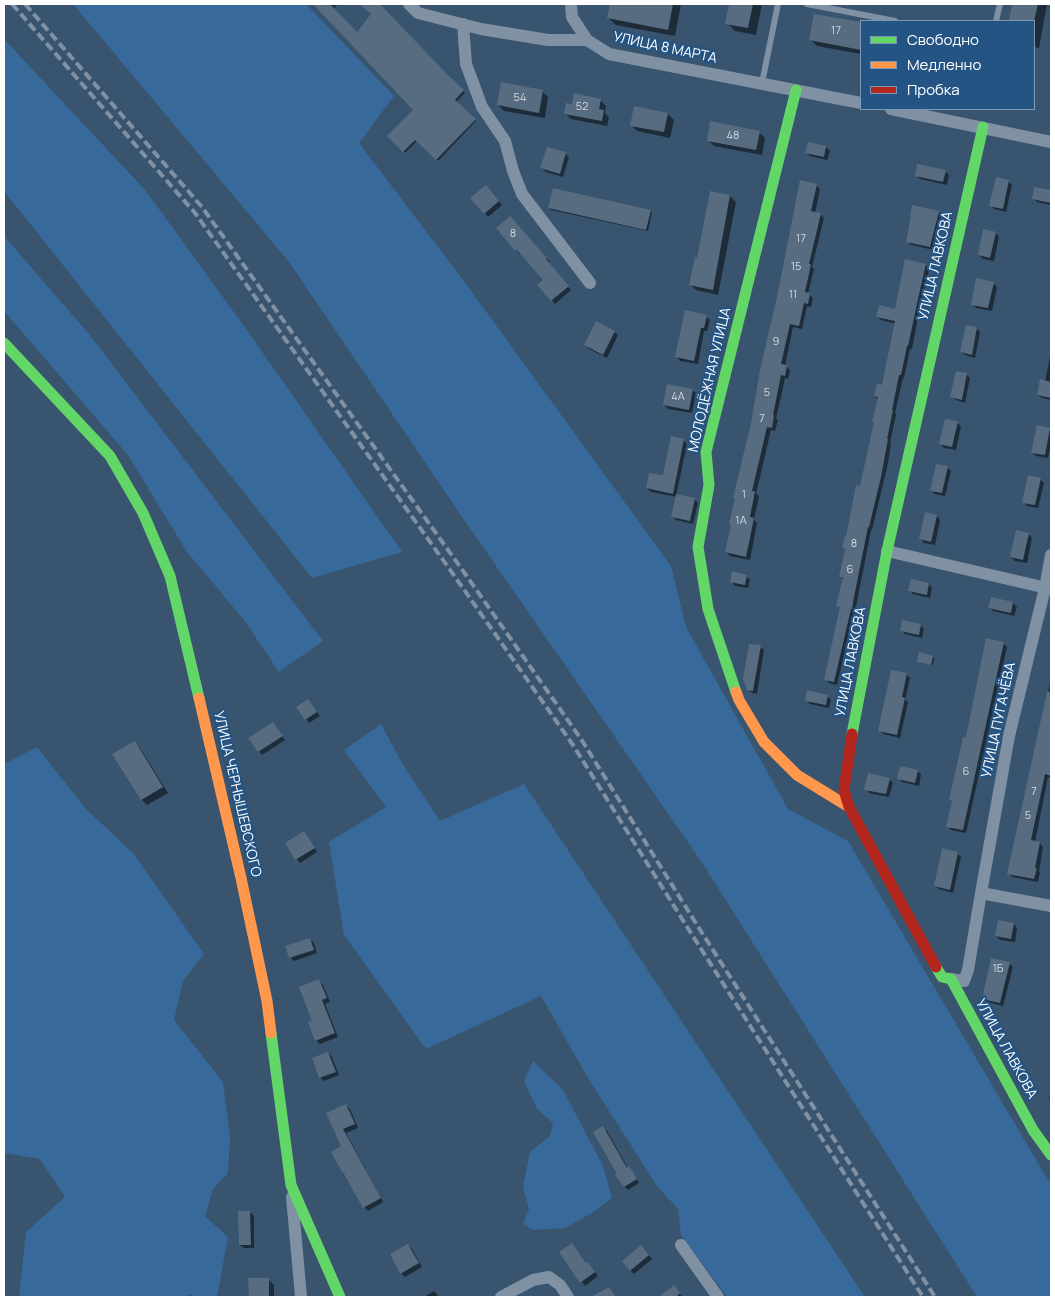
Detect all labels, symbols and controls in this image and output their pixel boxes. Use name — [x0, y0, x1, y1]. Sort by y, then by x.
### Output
legend — [860, 20, 1035, 110]
house number: 17 — [831, 24, 841, 38]
street label: УЛИЦА 8 МАРТА — [612, 29, 718, 67]
text: Свободно — [907, 29, 979, 50]
text: Медленно — [907, 54, 981, 75]
text: Пробка — [907, 79, 960, 100]
house number: 54 — [514, 91, 526, 105]
house number: 52 — [576, 100, 588, 114]
house number: 48 — [727, 129, 739, 143]
street label: УЛИЦА ЛАВКОВА — [915, 210, 957, 322]
house number: 8 — [510, 227, 516, 241]
house number: 17 — [796, 232, 806, 246]
house number: 15 — [791, 260, 801, 274]
house number: 11 — [789, 288, 797, 302]
street label: МОЛОДЁЖНАЯ УЛИЦА — [685, 306, 735, 454]
house number: 9 — [773, 335, 779, 349]
house number: 5 — [764, 386, 770, 400]
house number: 4А — [671, 390, 685, 404]
house number: 7 — [759, 412, 765, 426]
house number: 1 — [742, 488, 746, 502]
house number: 1А — [735, 514, 747, 528]
house number: 8 — [851, 537, 857, 551]
house number: 6 — [847, 563, 853, 577]
street label: УЛИЦА ЛАВКОВА — [832, 606, 870, 718]
street label: УЛИЦА ПУГАЧЁВА — [979, 661, 1019, 779]
street label: УЛИЦА ЧЕРНЫШЕВСКОГО — [210, 709, 264, 879]
house number: 6 — [963, 765, 969, 779]
house number: 7 — [1031, 785, 1037, 799]
house number: 5 — [1025, 809, 1031, 823]
house number: 1Б — [993, 962, 1003, 976]
street label: УЛИЦА ЛАВКОВА — [972, 996, 1040, 1102]

